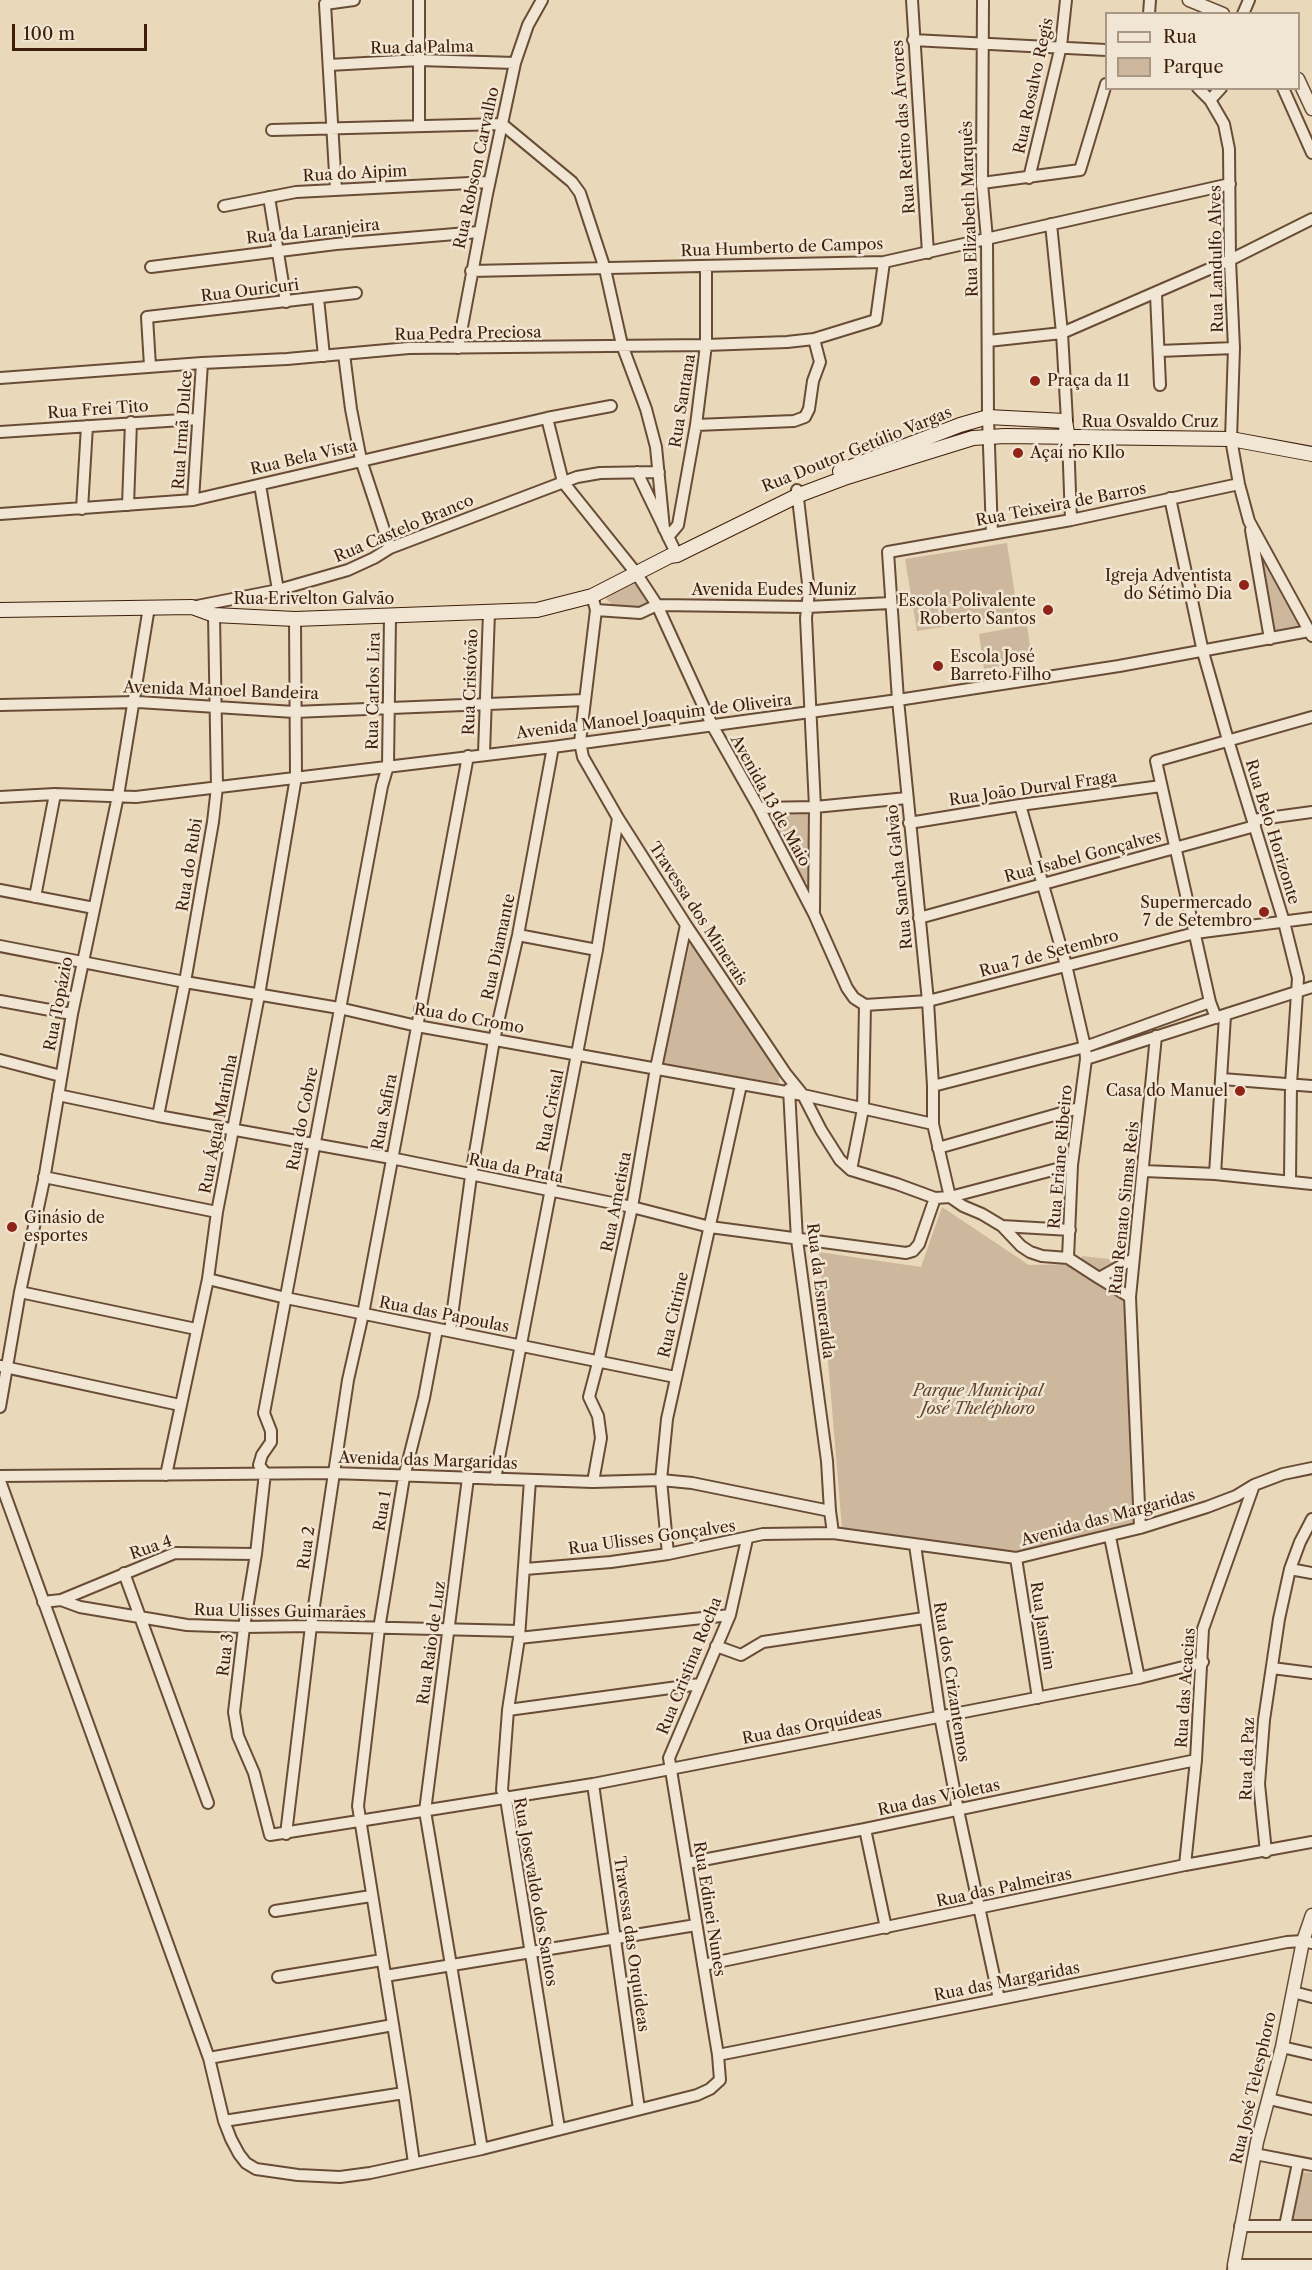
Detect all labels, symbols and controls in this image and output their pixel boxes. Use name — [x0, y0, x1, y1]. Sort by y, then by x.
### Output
scale bar — [15, 12, 150, 50]
legend — [1105, 12, 1300, 90]
street label: Rua Rosalvo Regis — [1010, 16, 1058, 156]
text: 100 m — [23, 23, 75, 45]
text: Rua — [1163, 26, 1197, 48]
street label: Rua da Palma — [370, 37, 474, 59]
street label: Rua Retiro das Árvores — [888, 39, 920, 215]
text: Parque — [1163, 56, 1224, 78]
street label: Rua Robson Carvalho — [450, 85, 504, 251]
street label: Rua Elizabeth Marquês — [957, 120, 983, 298]
street label: Rua do Aipim — [302, 162, 408, 186]
street label: Rua Landulfo Alves — [1206, 185, 1228, 333]
street label: Rua da Laranjeira — [245, 215, 381, 249]
street label: Rua Humberto de Campos — [680, 235, 884, 261]
street label: Rua Ouricuri — [200, 275, 300, 307]
street label: Rua Pedra Preciosa — [394, 323, 542, 345]
street label: Rua Santana — [666, 353, 700, 449]
street label: Rua Irmã Dulce — [169, 370, 197, 490]
place label: Praça da 11 — [1047, 371, 1130, 391]
marker: Praça da 11 — [1028, 374, 1042, 388]
street label: Rua Frei Tito — [47, 397, 149, 423]
street label: Rua Doutor Getúlio Vargas — [759, 403, 955, 497]
street label: Rua Osvaldo Cruz — [1082, 412, 1218, 432]
street label: Rua Bela Vista — [249, 436, 359, 480]
place label: Açaí no KIlo — [1030, 443, 1125, 463]
marker: Açaí no KIlo — [1011, 446, 1025, 460]
street label: Rua Teixeira de Barros — [974, 479, 1148, 531]
street label: Rua Castelo Branco — [331, 491, 477, 567]
place label: Igreja Adventista do Sétimo Dia — [1105, 566, 1232, 604]
marker: Igreja Adventista do Sétimo Dia — [1237, 578, 1251, 592]
street label: Avenida Eudes Muniz — [691, 580, 857, 600]
street label: Rua Erivelton Galvão — [234, 589, 394, 609]
place label: Escola Polivalente Roberto Santos — [898, 591, 1036, 629]
marker: Escola Polivalente Roberto Santos — [1041, 603, 1055, 617]
street label: Rua Cristóvão — [460, 628, 482, 736]
street label: Rua Carlos Lira — [363, 632, 385, 750]
place label: Escola José Barreto Filho — [950, 647, 1051, 685]
marker: Escola José Barreto Filho — [931, 659, 945, 673]
street label: Avenida Manoel Bandeira — [123, 678, 319, 704]
street label: Avenida Manoel Joaquim de Oliveira — [515, 691, 793, 743]
street label: Avenida 13 de Maio — [726, 732, 814, 870]
street label: Rua Belo Horizonte — [1241, 757, 1303, 907]
street label: Rua João Durval Fraga — [948, 768, 1118, 810]
street label: Rua Sancha Galvão — [883, 804, 917, 950]
street label: Rua do Rubi — [173, 817, 207, 913]
street label: Rua Isabel Gonçalves — [1002, 827, 1164, 887]
street label: Travessa dos Minerais — [644, 839, 752, 989]
street label: Rua Diamante — [478, 892, 520, 1002]
place label: Supermercado 7 de Setembro — [1140, 893, 1252, 931]
marker: Supermercado 7 de Setembro — [1257, 905, 1271, 919]
street label: Rua 7 de Setembro — [977, 926, 1121, 982]
street label: Rua Topázio — [40, 955, 78, 1053]
street label: Rua do Cromo — [412, 1000, 526, 1038]
street label: Rua Água Marinha — [196, 1053, 242, 1195]
street label: Rua do Cobre — [284, 1065, 322, 1173]
street label: Rua Cristal — [534, 1068, 568, 1154]
street label: Rua Safira — [368, 1072, 402, 1152]
place label: Casa do Manuel — [1106, 1081, 1228, 1101]
street label: Rua Eriane Ribeiro — [1045, 1084, 1077, 1230]
marker: Casa do Manuel — [1233, 1084, 1247, 1098]
street label: Rua Renato Simas Reis — [1106, 1120, 1144, 1296]
street label: Rua da Prata — [467, 1150, 565, 1188]
street label: Rua Ametista — [598, 1150, 636, 1254]
place label: Ginásio de esportes — [24, 1208, 105, 1246]
marker: Ginásio de esportes — [5, 1220, 19, 1234]
street label: Rua da Esmeralda — [802, 1222, 838, 1360]
street label: Rua Citrine — [655, 1270, 693, 1360]
street label: Rua das Papoulas — [377, 1293, 511, 1337]
park label: Parque Municipal José Theléphoro — [913, 1381, 1043, 1419]
street label: Avenida das Margaridas — [338, 1448, 518, 1474]
street label: Avenida das Margaridas — [1019, 1485, 1197, 1551]
street label: Rua 1 — [370, 1489, 396, 1533]
street label: Rua Ulisses Gonçalves — [567, 1517, 737, 1559]
street label: Rua 2 — [294, 1525, 320, 1571]
street label: Rua 4 — [127, 1532, 175, 1564]
street label: Rua Raio de Luz — [414, 1580, 450, 1706]
street label: Rua Jasmim — [1025, 1580, 1059, 1672]
street label: Rua Cristina Rocha — [654, 1594, 726, 1738]
street label: Rua Ulisses Guimarães — [194, 1601, 366, 1623]
street label: Rua dos Crizantemos — [929, 1601, 973, 1763]
street label: Rua das Acacias — [1172, 1627, 1200, 1749]
street label: Rua 3 — [214, 1632, 238, 1678]
street label: Rua das Orquídeas — [740, 1703, 884, 1749]
street label: Rua da Paz — [1237, 1717, 1259, 1801]
street label: Rua das Violetas — [876, 1776, 1002, 1820]
street label: Rua Josevaldo dos Santos — [509, 1796, 561, 1988]
street label: Rua Edinei Nunes — [689, 1840, 729, 1978]
street label: Travessa das Orquídeas — [609, 1855, 653, 2033]
street label: Rua das Palmeiras — [935, 1864, 1073, 1912]
street label: Rua das Margaridas — [932, 1958, 1082, 2006]
street label: Rua José Telesphoro — [1227, 2010, 1281, 2166]

